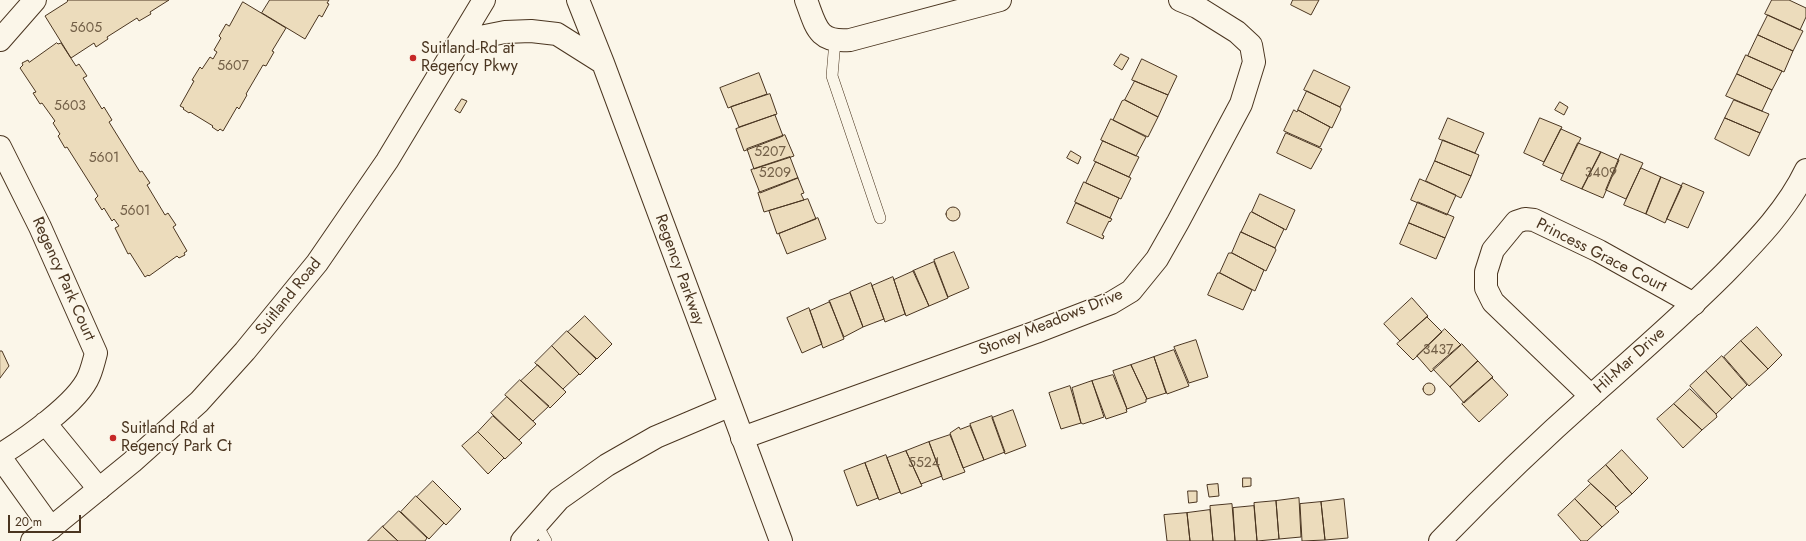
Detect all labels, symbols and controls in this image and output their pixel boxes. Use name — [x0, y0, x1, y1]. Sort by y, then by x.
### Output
house number: 5605 — [70, 21, 102, 37]
place label: Suitland Rd at Regency Pkwy — [421, 39, 518, 77]
marker: Suitland Rd at Regency Pkwy — [408, 53, 418, 63]
house number: 5607 — [217, 59, 249, 75]
house number: 5603 — [54, 99, 86, 115]
house number: 5207 — [754, 145, 786, 161]
house number: 5601 — [89, 151, 119, 167]
house number: 5209 — [759, 166, 791, 182]
house number: 3409 — [1585, 166, 1617, 182]
house number: 5601 — [120, 204, 150, 220]
street label: Regency Parkway — [650, 212, 708, 328]
street label: Regency Park Court — [27, 214, 99, 344]
street label: Princess Grace Court — [1533, 215, 1669, 297]
street label: Suitland Road — [252, 255, 326, 339]
street label: Stoney Meadows Drive — [976, 285, 1126, 361]
street label: Hil-Mar Drive — [1590, 324, 1670, 398]
house number: 3437 — [1423, 343, 1453, 359]
place label: Suitland Rd at Regency Park Ct — [121, 419, 232, 457]
marker: Suitland Rd at Regency Park Ct — [108, 433, 118, 443]
house number: 5524 — [908, 456, 940, 472]
scale bar — [10, 507, 83, 533]
text: 20 m — [15, 513, 42, 531]

